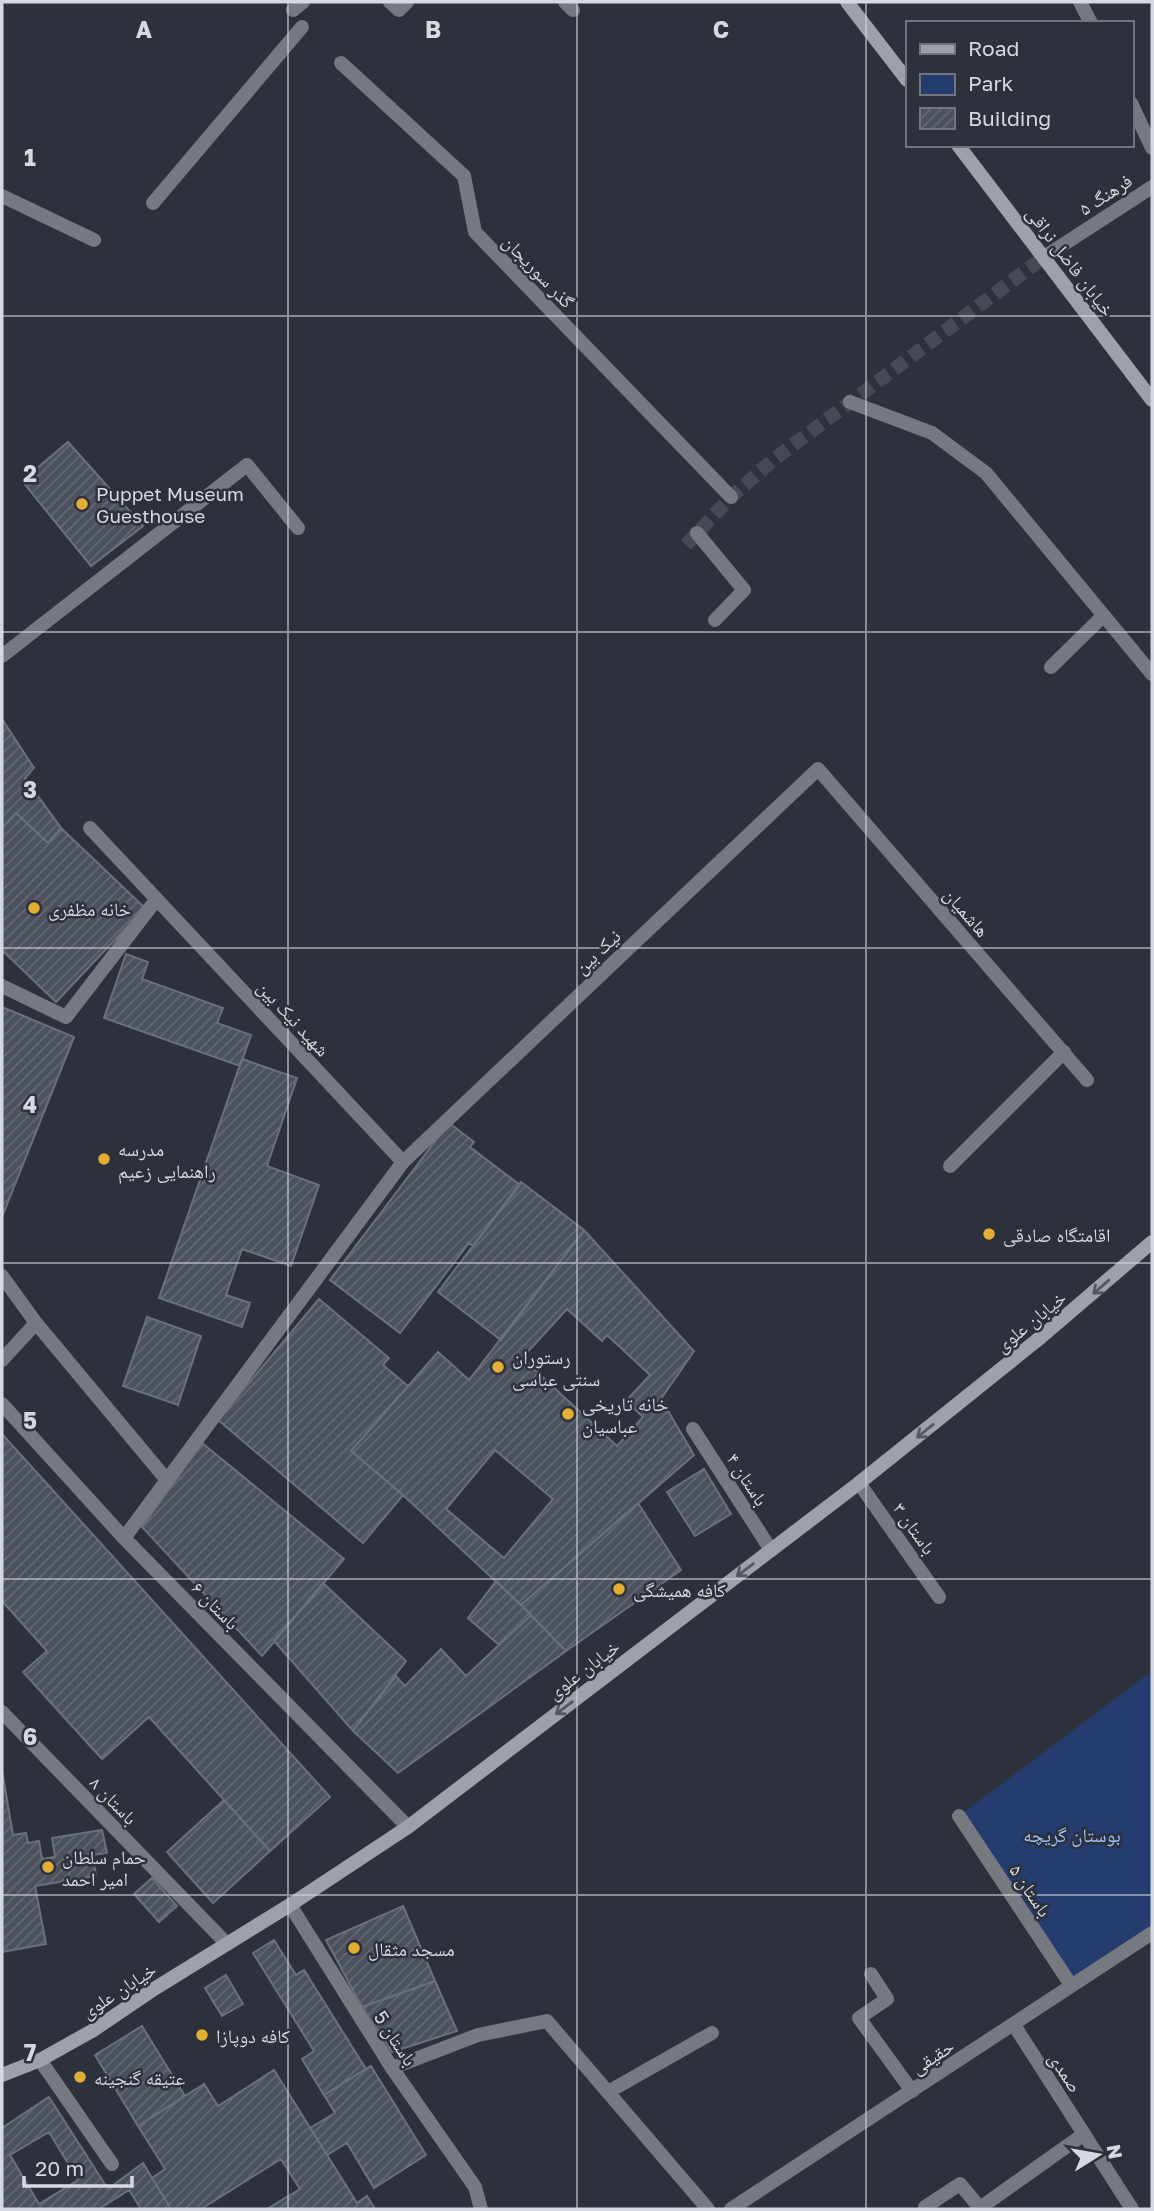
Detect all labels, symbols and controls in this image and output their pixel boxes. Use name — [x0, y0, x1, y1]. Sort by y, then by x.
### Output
text: A — [136, 15, 153, 43]
text: B — [425, 15, 441, 43]
text: C — [713, 15, 729, 43]
legend — [906, 21, 1133, 147]
text: Road — [968, 35, 1019, 61]
text: Park — [968, 70, 1014, 96]
text: Building — [968, 105, 1051, 131]
text: 1 — [24, 143, 36, 171]
street label: فرهنگ ۵ — [1074, 168, 1137, 221]
street label: خیابان فاضل نراقی — [1021, 201, 1120, 321]
street label: گذر سوریجان — [498, 230, 580, 313]
text: 2 — [23, 459, 37, 487]
place label: Puppet Museum Guesthouse — [96, 482, 244, 527]
marker: Puppet Museum Guesthouse — [74, 496, 90, 512]
text: 3 — [23, 775, 37, 803]
street label: هاشمیان — [939, 883, 995, 942]
place label: خانه مظفری — [48, 897, 131, 921]
marker: خانه مظفری — [26, 900, 42, 916]
street label: نیک بین — [569, 924, 626, 979]
street label: شهید نیک بین — [252, 975, 335, 1061]
text: 4 — [23, 1090, 37, 1118]
place label: مدرسه راهنمایی زعیم — [118, 1137, 216, 1184]
marker: مدرسه راهنمایی زعیم — [96, 1151, 112, 1167]
place label: اقامتگاه صادقی — [1003, 1223, 1110, 1247]
marker: اقامتگاه صادقی — [981, 1226, 997, 1242]
one-way arrow — [1092, 1279, 1110, 1295]
street label: خیابان علوی — [990, 1285, 1071, 1357]
place label: رستوران سنتی عباسی — [512, 1345, 600, 1391]
marker: رستوران سنتی عباسی — [490, 1359, 506, 1375]
place label: خانه تاریخی عباسیان — [582, 1392, 668, 1438]
text: 5 — [23, 1406, 37, 1434]
marker: خانه تاریخی عباسیان — [560, 1406, 576, 1422]
one-way arrow — [916, 1423, 934, 1438]
street label: باستان ۴ — [722, 1448, 774, 1510]
street label: باستان ۳ — [888, 1497, 941, 1559]
one-way arrow — [736, 1562, 755, 1577]
street label: باستان ۶ — [187, 1576, 245, 1635]
place label: کافه همیشگی — [633, 1578, 726, 1602]
marker: کافه همیشگی — [611, 1581, 627, 1597]
street label: خیابان علوی — [542, 1634, 624, 1704]
one-way arrow — [555, 1701, 574, 1715]
text: 6 — [23, 1722, 37, 1750]
street label: باستان ۸ — [85, 1771, 143, 1830]
park label: بوستان گریچه — [1023, 1823, 1121, 1847]
place label: حمام سلطان امیر احمد — [62, 1845, 146, 1891]
marker: حمام سلطان امیر احمد — [40, 1859, 56, 1875]
street label: باستان ۵ — [1004, 1859, 1057, 1921]
place label: مسجد مثقال — [368, 1937, 455, 1961]
marker: مسجد مثقال — [346, 1940, 362, 1956]
street label: خیابان علوی — [76, 1957, 160, 2024]
street label: باستان 5 — [369, 2006, 422, 2070]
place label: کافه دوپازا — [216, 2024, 290, 2048]
marker: کافه دوپازا — [194, 2027, 210, 2043]
street label: حقیقی — [906, 2034, 958, 2079]
text: 7 — [24, 2038, 36, 2066]
street label: صمدی — [1044, 2047, 1087, 2097]
place label: عتیقه گنجینه — [94, 2066, 185, 2089]
marker: عتیقه گنجینه — [72, 2069, 88, 2085]
north arrow — [1063, 2120, 1133, 2190]
text: N — [1103, 2142, 1128, 2161]
scale bar — [24, 2144, 133, 2188]
text: 20 m — [35, 2155, 84, 2181]

